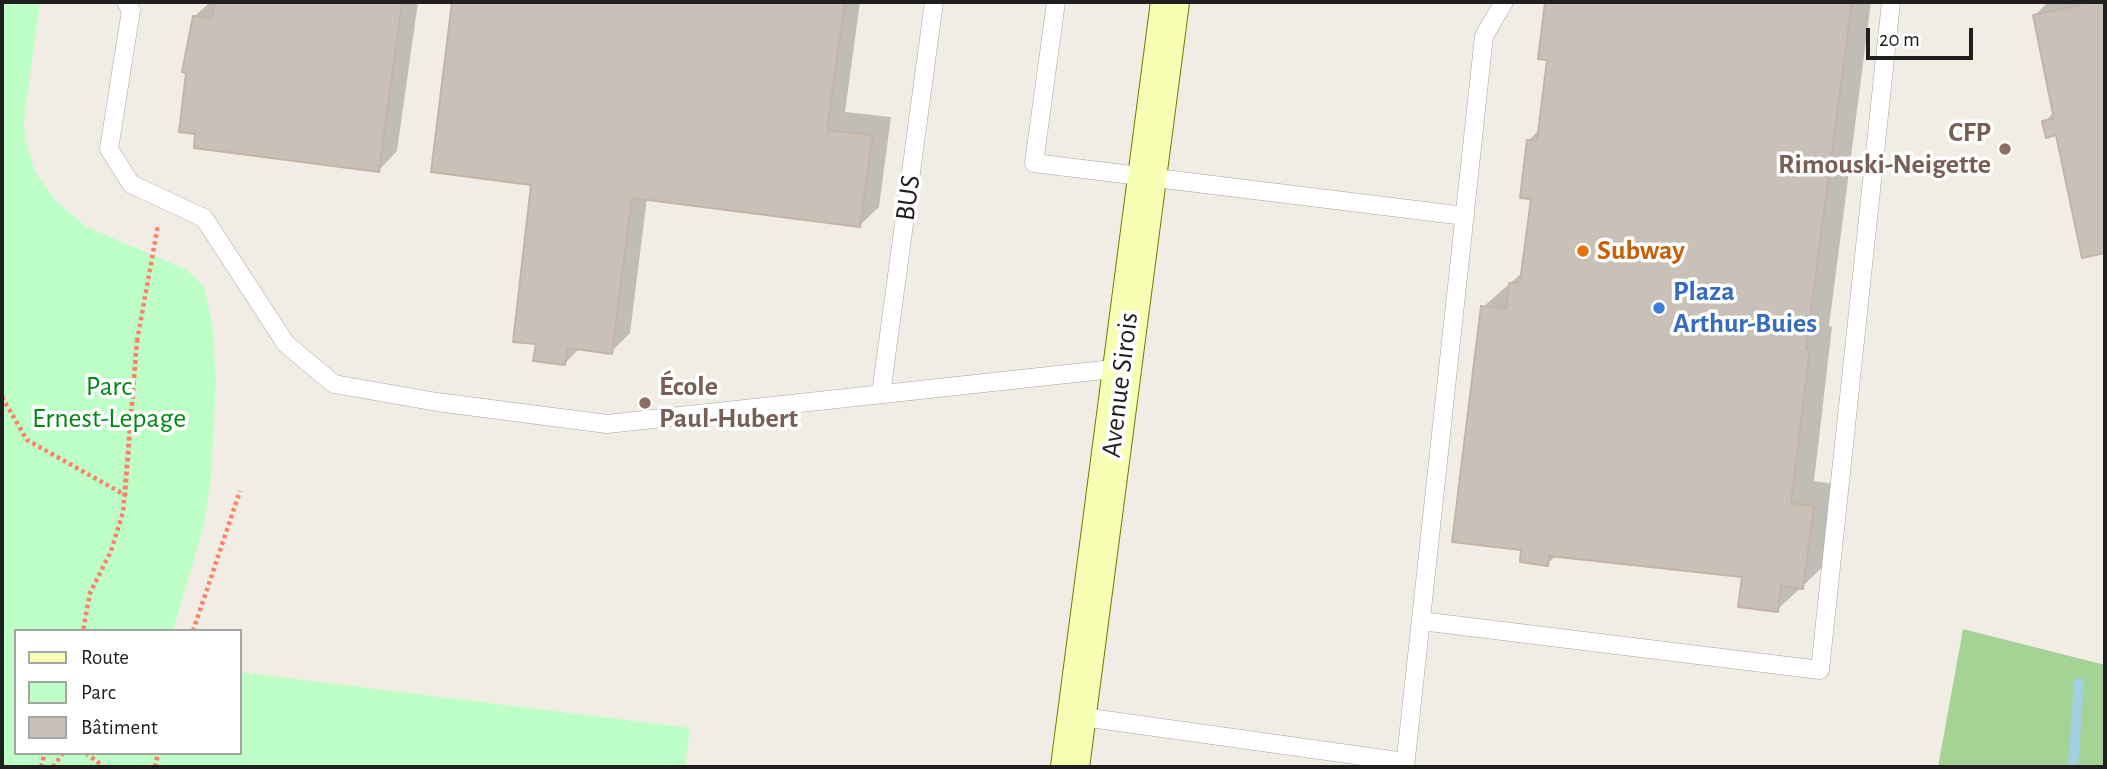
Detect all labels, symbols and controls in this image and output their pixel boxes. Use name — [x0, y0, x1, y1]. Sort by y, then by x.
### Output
scale bar — [1869, 14, 1976, 58]
text: 20 m — [1879, 29, 1920, 50]
place label: CFP Rimouski-Neigette — [1778, 116, 1991, 182]
marker: CFP Rimouski-Neigette — [1997, 141, 2013, 157]
street label: BUS — [888, 173, 928, 223]
place label: Subway — [1597, 234, 1685, 268]
marker: Subway — [1575, 243, 1591, 259]
place label: Plaza Arthur-Buies — [1673, 275, 1817, 341]
marker: Plaza Arthur-Buies — [1651, 300, 1667, 316]
street label: Avenue Sirois — [1094, 310, 1146, 460]
park label: Parc Ernest-Lepage — [32, 370, 186, 436]
place label: École Paul-Hubert — [659, 370, 798, 436]
marker: École Paul-Hubert — [637, 395, 653, 411]
legend — [14, 629, 242, 755]
text: Route — [81, 647, 129, 668]
text: Parc — [81, 682, 116, 703]
text: Bâtiment — [81, 717, 158, 738]

